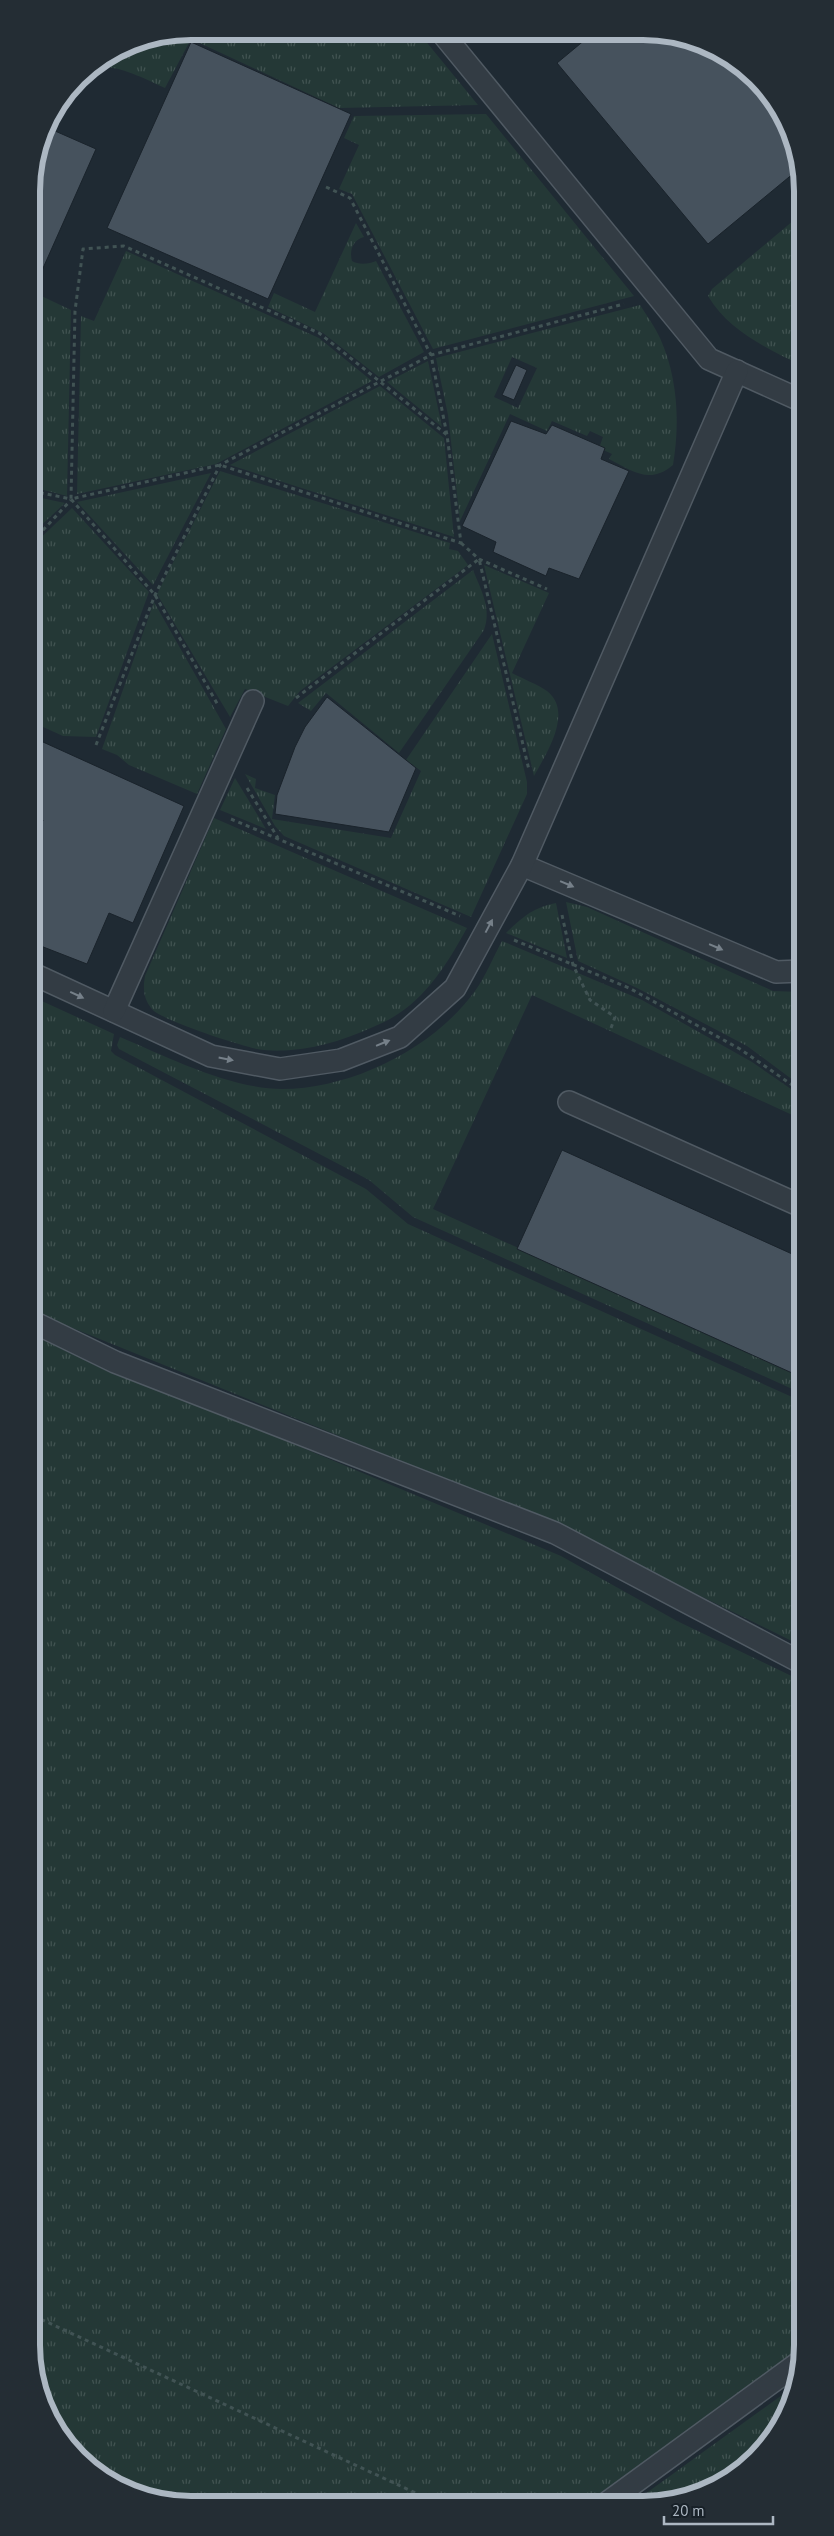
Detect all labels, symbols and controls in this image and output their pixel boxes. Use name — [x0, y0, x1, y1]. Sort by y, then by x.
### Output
one-way arrow — [560, 880, 575, 888]
one-way arrow — [485, 919, 493, 933]
one-way arrow — [709, 943, 724, 951]
one-way arrow — [70, 991, 84, 999]
one-way arrow — [376, 1039, 391, 1047]
one-way arrow — [218, 1055, 234, 1063]
scale bar — [664, 2494, 773, 2526]
text: 20 m — [672, 2501, 705, 2520]

